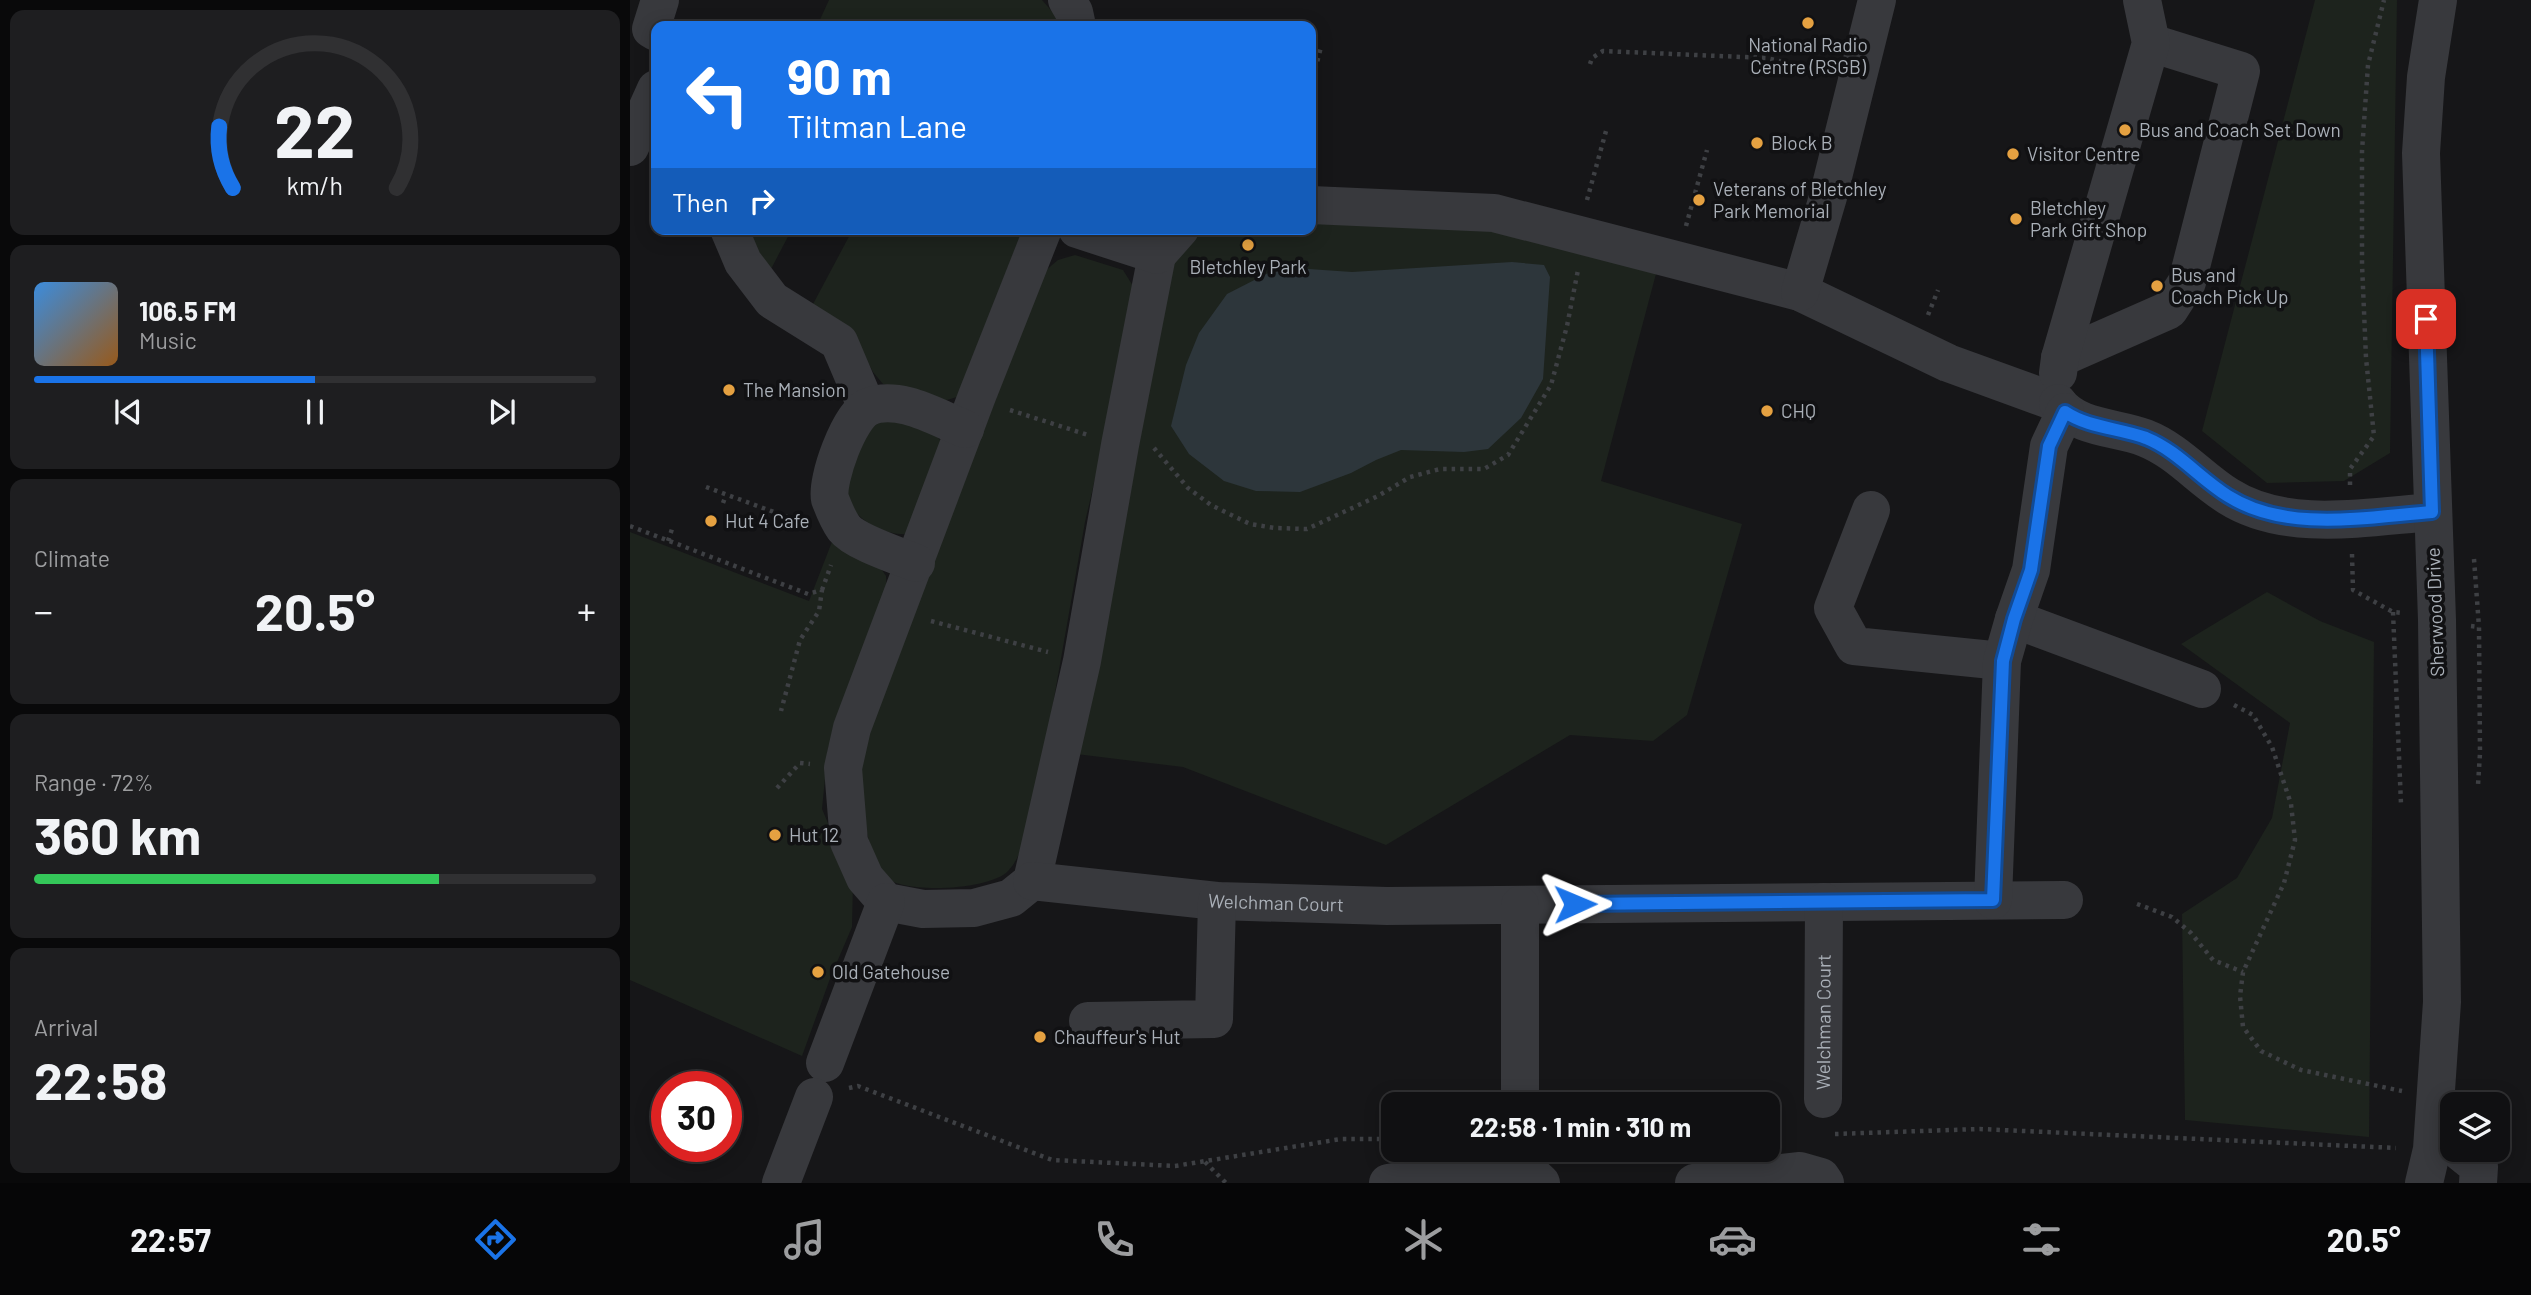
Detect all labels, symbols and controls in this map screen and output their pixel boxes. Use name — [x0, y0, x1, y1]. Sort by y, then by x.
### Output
marker: National Radio Centre (RSGB) — [1800, 15, 1816, 31]
place label: National Radio Centre (RSGB) — [1748, 33, 1868, 78]
text: 90 m — [787, 46, 892, 105]
icon: left — [672, 49, 763, 140]
text: 22 — [274, 86, 356, 174]
text: Tiltman Lane — [787, 106, 967, 144]
place label: Bus and Coach Set Down — [2139, 118, 2341, 141]
marker: Bus and Coach Set Down — [2117, 122, 2133, 138]
place label: Block B — [1771, 131, 1833, 154]
marker: Block B — [1749, 135, 1765, 151]
place label: Visitor Centre — [2027, 142, 2140, 165]
marker: Visitor Centre — [2005, 146, 2021, 162]
text: km/h — [287, 170, 343, 200]
place label: Veterans of Bletchley Park Memorial — [1713, 177, 1887, 222]
icon: right — [743, 182, 781, 220]
text: Then — [672, 186, 729, 217]
marker: Veterans of Bletchley Park Memorial — [1691, 192, 1707, 208]
place label: Bletchley Park Gift Shop — [2030, 196, 2147, 241]
marker: Bletchley Park Gift Shop — [2008, 211, 2024, 227]
marker: Bletchley Park — [1240, 237, 1256, 253]
place label: Bletchley Park — [1189, 255, 1307, 278]
place label: Bus and Coach Pick Up — [2171, 263, 2289, 308]
marker: Bus and Coach Pick Up — [2149, 278, 2165, 294]
pin — [2396, 289, 2456, 349]
text: 106.5 FM — [139, 295, 236, 326]
icon: arrive — [2407, 300, 2445, 338]
text: Music — [139, 326, 197, 354]
place label: The Mansion — [743, 378, 846, 401]
marker: The Mansion — [721, 382, 737, 398]
icon: previous — [109, 393, 147, 431]
icon: pause — [296, 393, 334, 431]
icon: next — [483, 393, 521, 431]
place label: CHQ — [1781, 399, 1816, 422]
marker: CHQ — [1759, 403, 1775, 419]
place label: Hut 4 Cafe — [725, 509, 810, 532]
marker: Hut 4 Cafe — [703, 513, 719, 529]
text: Climate — [34, 544, 110, 572]
street label: Sherwood Drive — [2421, 547, 2448, 677]
text: 20.5° — [255, 579, 375, 641]
text: − — [34, 587, 53, 633]
text: + — [577, 587, 596, 633]
text: Range · 72% — [34, 768, 154, 796]
text: 360 km — [34, 803, 201, 865]
place label: Hut 12 — [789, 823, 839, 846]
marker: Hut 12 — [767, 827, 783, 843]
position arrow — [1538, 867, 1612, 941]
street label: Welchman Court — [1207, 888, 1344, 916]
street label: Welchman Court — [1811, 954, 1835, 1090]
place label: Old Gatehouse — [832, 960, 950, 983]
marker: Old Gatehouse — [810, 964, 826, 980]
text: Arrival — [34, 1013, 98, 1041]
place label: Chauffeur's Hut — [1054, 1025, 1181, 1048]
marker: Chauffeur's Hut — [1032, 1029, 1048, 1045]
text: 22:58 — [34, 1048, 167, 1110]
speed limit sign: 30 — [651, 1071, 742, 1162]
map controls — [2440, 1092, 2510, 1162]
button: layers — [2440, 1092, 2510, 1162]
text: 22:58 · 1 min · 310 m — [1470, 1111, 1691, 1142]
icon: directions — [471, 1215, 520, 1264]
icon: music — [780, 1215, 829, 1264]
icon: phone — [1090, 1215, 1139, 1264]
icon: climate — [1399, 1215, 1448, 1264]
icon: car — [1708, 1215, 1757, 1264]
icon: filters — [2017, 1215, 2066, 1264]
text: 22:57 — [130, 1220, 211, 1258]
text: 20.5° — [2327, 1220, 2401, 1258]

